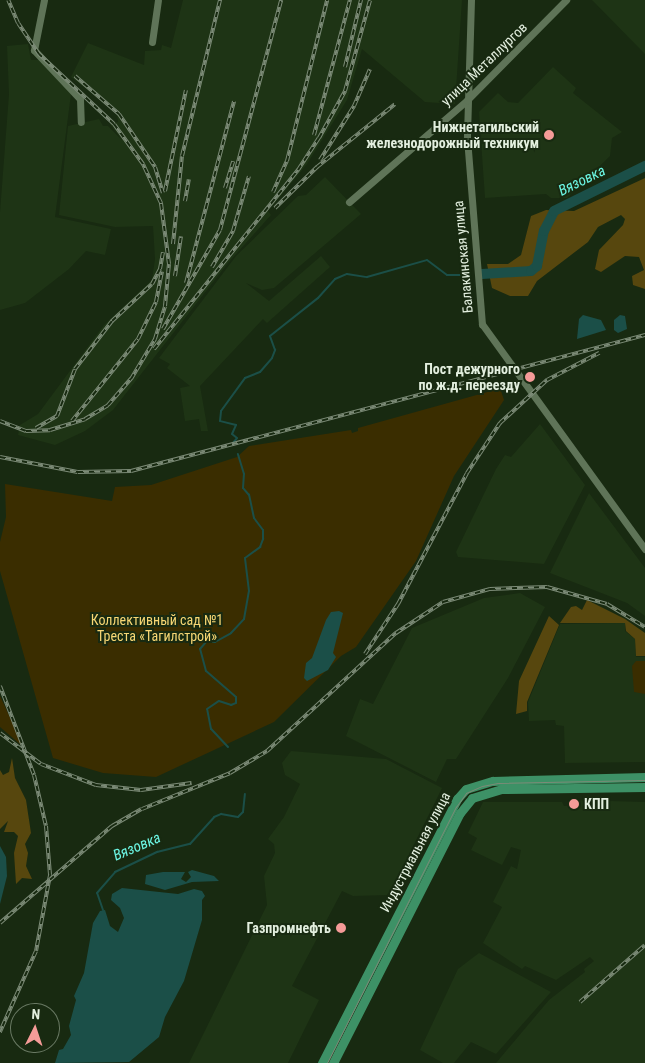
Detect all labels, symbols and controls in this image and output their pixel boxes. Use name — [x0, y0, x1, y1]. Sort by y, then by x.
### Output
street label: улица Металлургов — [438, 19, 530, 109]
place label: Нижнетагильский железнодорожный техникум — [366, 119, 539, 152]
marker: Нижнетагильский железнодорожный техникум — [543, 129, 555, 141]
water label: Вязовка — [556, 162, 608, 200]
street label: Балакинская улица — [450, 200, 476, 314]
place label: Пост дежурного по ж.д. переезду — [419, 361, 520, 394]
marker: Пост дежурного по ж.д. переезду — [524, 371, 536, 383]
park label: Коллективный сад №1 Треста «Тагилстрой» — [91, 612, 223, 644]
street label: Индустриальная улица — [376, 789, 454, 915]
place label: КПП — [584, 796, 609, 812]
marker: КПП — [568, 798, 580, 810]
water label: Вязовка — [110, 829, 164, 865]
place label: Газпромнефть — [247, 920, 331, 936]
marker: Газпромнефть — [335, 922, 347, 934]
north arrow — [10, 1003, 60, 1053]
text: N — [31, 1006, 41, 1022]

